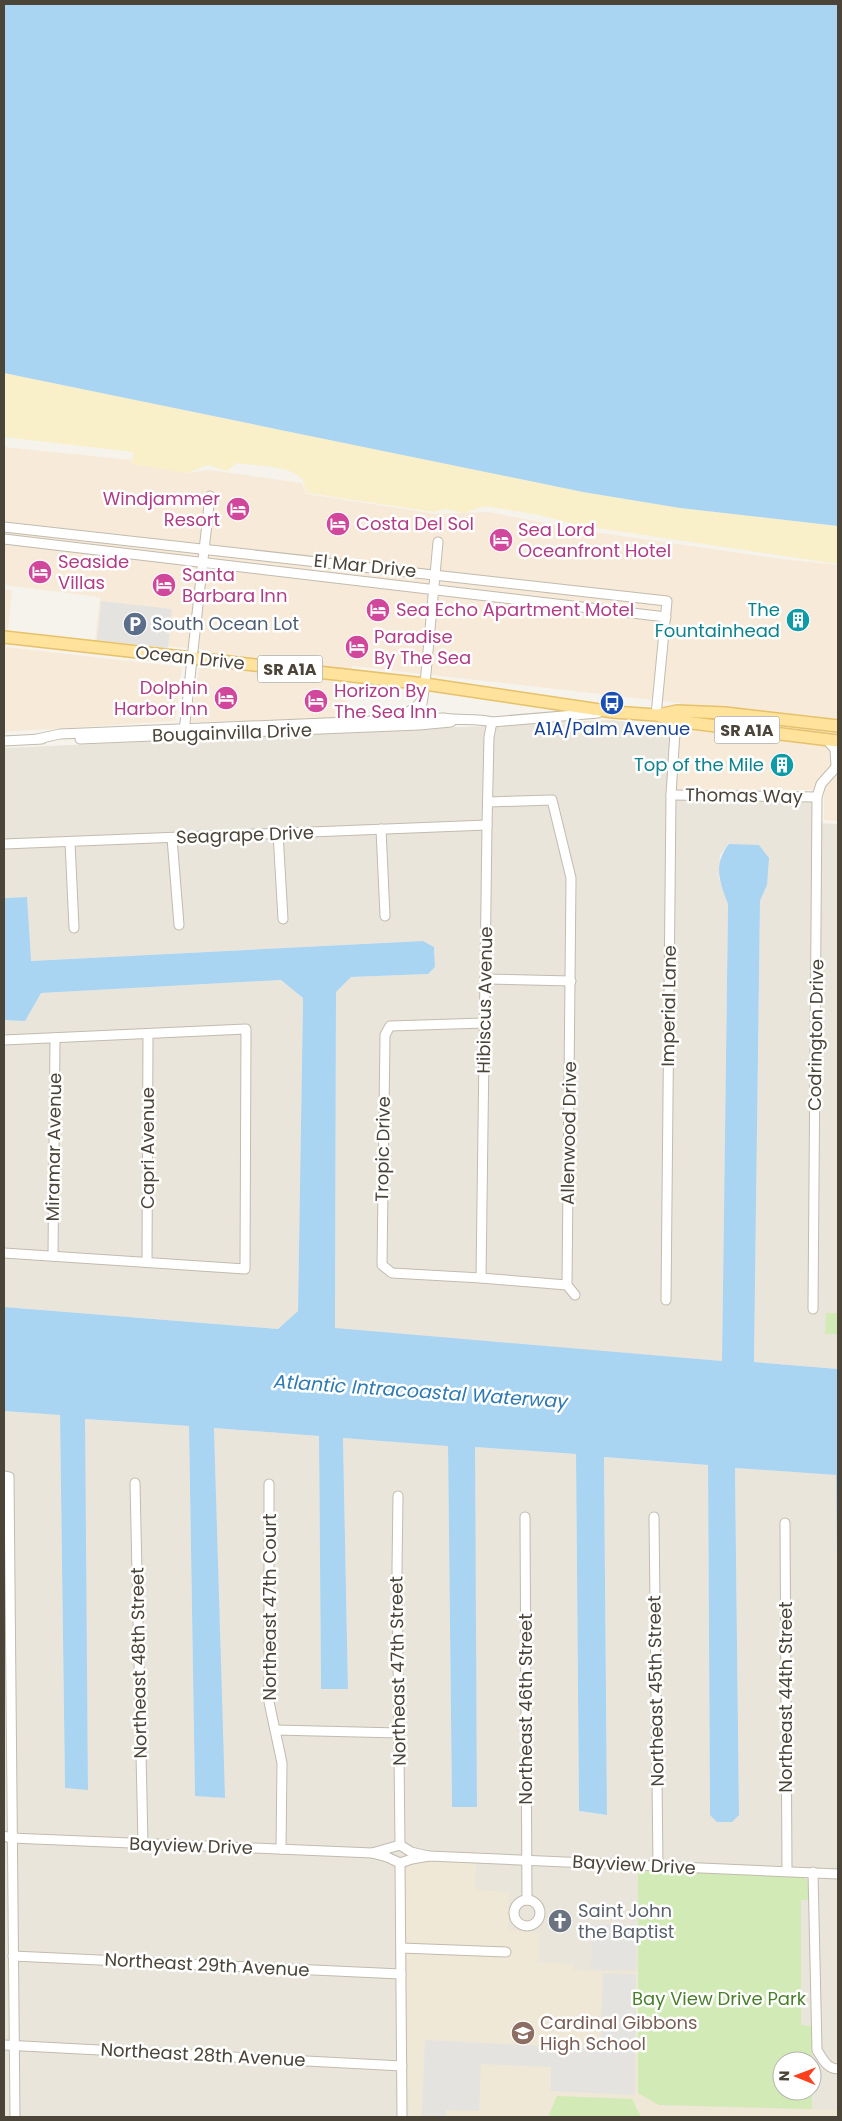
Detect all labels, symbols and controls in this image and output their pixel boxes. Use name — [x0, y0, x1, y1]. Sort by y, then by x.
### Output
place label: Windjammer Resort — [103, 486, 220, 532]
hotel icon: Windjammer Resort — [225, 496, 251, 522]
hotel icon: Costa Del Sol — [325, 511, 351, 537]
place label: Costa Del Sol — [356, 511, 474, 536]
place label: Sea Lord Oceanfront Hotel — [518, 517, 671, 563]
hotel icon: Sea Lord Oceanfront Hotel — [488, 527, 514, 553]
street label: El Mar Drive — [313, 548, 417, 583]
place label: Seaside Villas — [58, 549, 129, 595]
hotel icon: Seaside Villas — [27, 559, 53, 585]
place label: Santa Barbara Inn — [182, 562, 287, 608]
hotel icon: Santa Barbara Inn — [151, 572, 177, 598]
hotel icon: Sea Echo Apartment Motel — [365, 597, 391, 623]
place label: Sea Echo Apartment Motel — [396, 597, 634, 622]
place label: The Fountainhead — [655, 597, 780, 643]
building icon: The Fountainhead — [785, 607, 811, 633]
parking icon: South Ocean Lot — [122, 611, 148, 637]
place label: South Ocean Lot — [152, 611, 299, 636]
place label: Paradise By The Sea — [374, 624, 471, 670]
hotel icon: Paradise By The Sea — [344, 634, 370, 660]
street label: Ocean Drive — [134, 639, 246, 676]
road number: SR A1A — [258, 656, 322, 682]
place label: Dolphin Harbor Inn — [114, 675, 208, 721]
place label: Horizon By The Sea Inn — [334, 678, 437, 724]
hotel icon: Dolphin Harbor Inn — [213, 685, 239, 711]
hotel icon: Horizon By The Sea Inn — [303, 688, 329, 714]
bus stop icon: A1A/Palm Avenue — [599, 690, 625, 716]
place label: A1A/Palm Avenue — [534, 716, 690, 741]
road number: SR A1A — [714, 716, 780, 744]
street label: Bougainvilla Drive — [152, 717, 312, 748]
place label: Top of the Mile — [634, 752, 764, 777]
building icon: Top of the Mile — [769, 752, 795, 778]
street label: Thomas Way — [685, 782, 803, 809]
street label: Seagrape Drive — [175, 820, 314, 849]
street label: Hibiscus Avenue — [471, 926, 498, 1074]
street label: Imperial Lane — [655, 945, 682, 1067]
street label: Codrington Drive — [802, 959, 829, 1111]
street label: Allenwood Drive — [555, 1061, 582, 1205]
street label: Miramar Avenue — [40, 1072, 67, 1222]
street label: Capri Avenue — [135, 1087, 160, 1209]
street label: Tropic Drive — [369, 1096, 396, 1202]
water label: Atlantic Intracoastal Waterway — [272, 1368, 570, 1415]
street label: Northeast 47th Court — [257, 1513, 282, 1701]
street label: Northeast 48th Street — [124, 1567, 153, 1759]
street label: Northeast 47th Street — [383, 1576, 412, 1766]
street label: Northeast 45th Street — [641, 1595, 670, 1787]
street label: Northeast 44th Street — [773, 1601, 798, 1793]
street label: Northeast 46th Street — [513, 1613, 538, 1805]
street label: Bayview Drive — [129, 1831, 253, 1860]
street label: Bayview Drive — [572, 1849, 696, 1880]
place label: Saint John the Baptist — [578, 1898, 674, 1944]
church icon: Saint John the Baptist — [547, 1908, 573, 1934]
street label: Northeast 29th Avenue — [104, 1947, 310, 1982]
park label: Bay View Drive Park — [632, 1986, 807, 2011]
place label: Cardinal Gibbons High School — [540, 2010, 698, 2056]
school or university icon: Cardinal Gibbons High School — [510, 2020, 536, 2046]
street label: Northeast 28th Avenue — [100, 2037, 306, 2072]
north arrow — [772, 2051, 822, 2101]
text: N — [774, 2070, 794, 2081]

